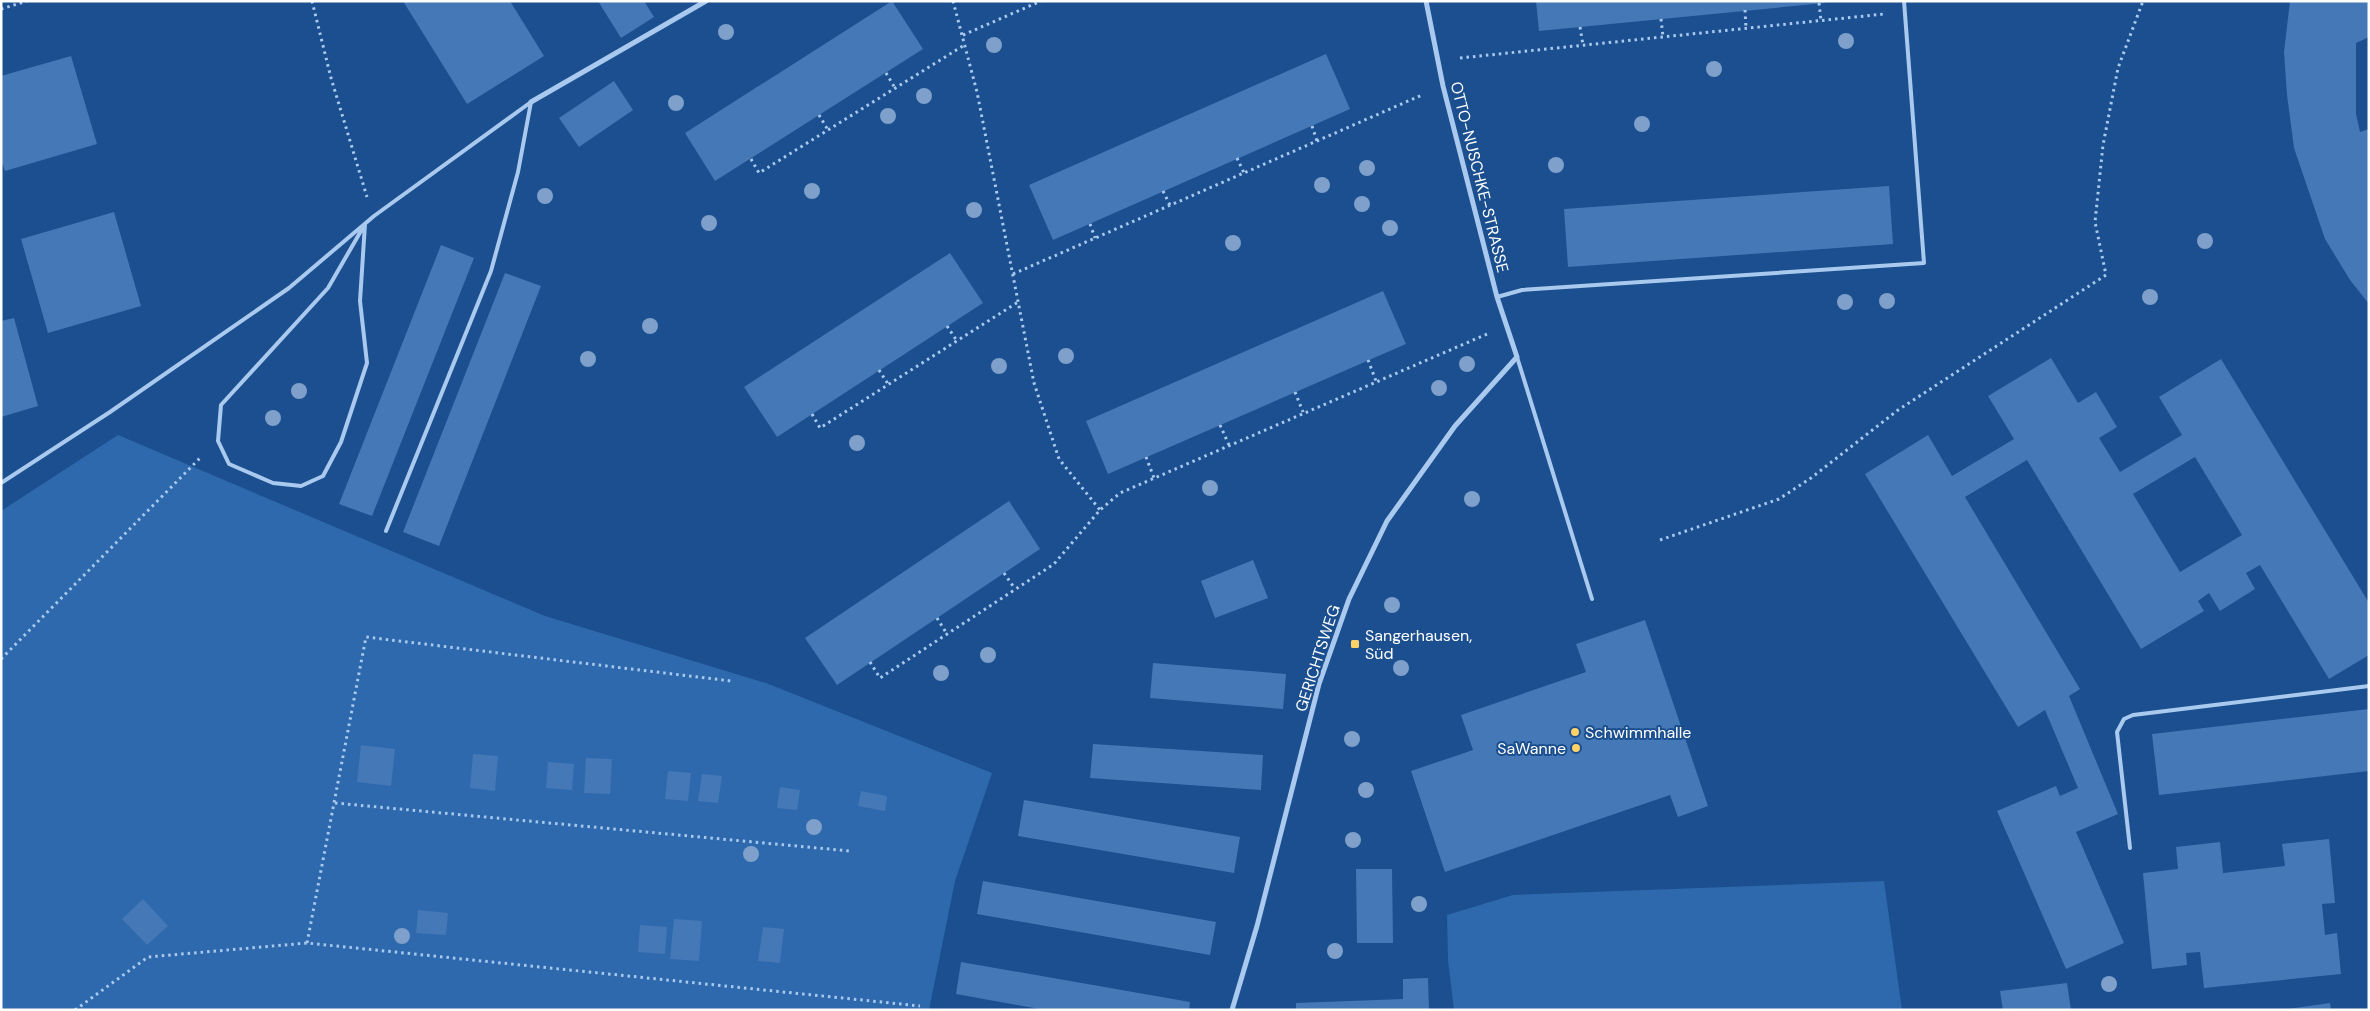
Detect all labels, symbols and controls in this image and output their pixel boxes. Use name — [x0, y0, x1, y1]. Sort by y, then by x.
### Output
street label: OTTO-NUSCHKE-STRASSE — [1446, 79, 1513, 275]
street label: GERICHTSWEG — [1290, 602, 1345, 714]
place label: Sangerhausen, Süd — [1365, 625, 1472, 664]
marker: Sangerhausen, Süd — [1349, 638, 1361, 650]
place label: Schwimmhalle — [1585, 722, 1691, 743]
marker: Schwimmhalle — [1569, 726, 1581, 738]
place label: SaWanne — [1497, 738, 1566, 759]
marker: SaWanne — [1570, 742, 1582, 754]

